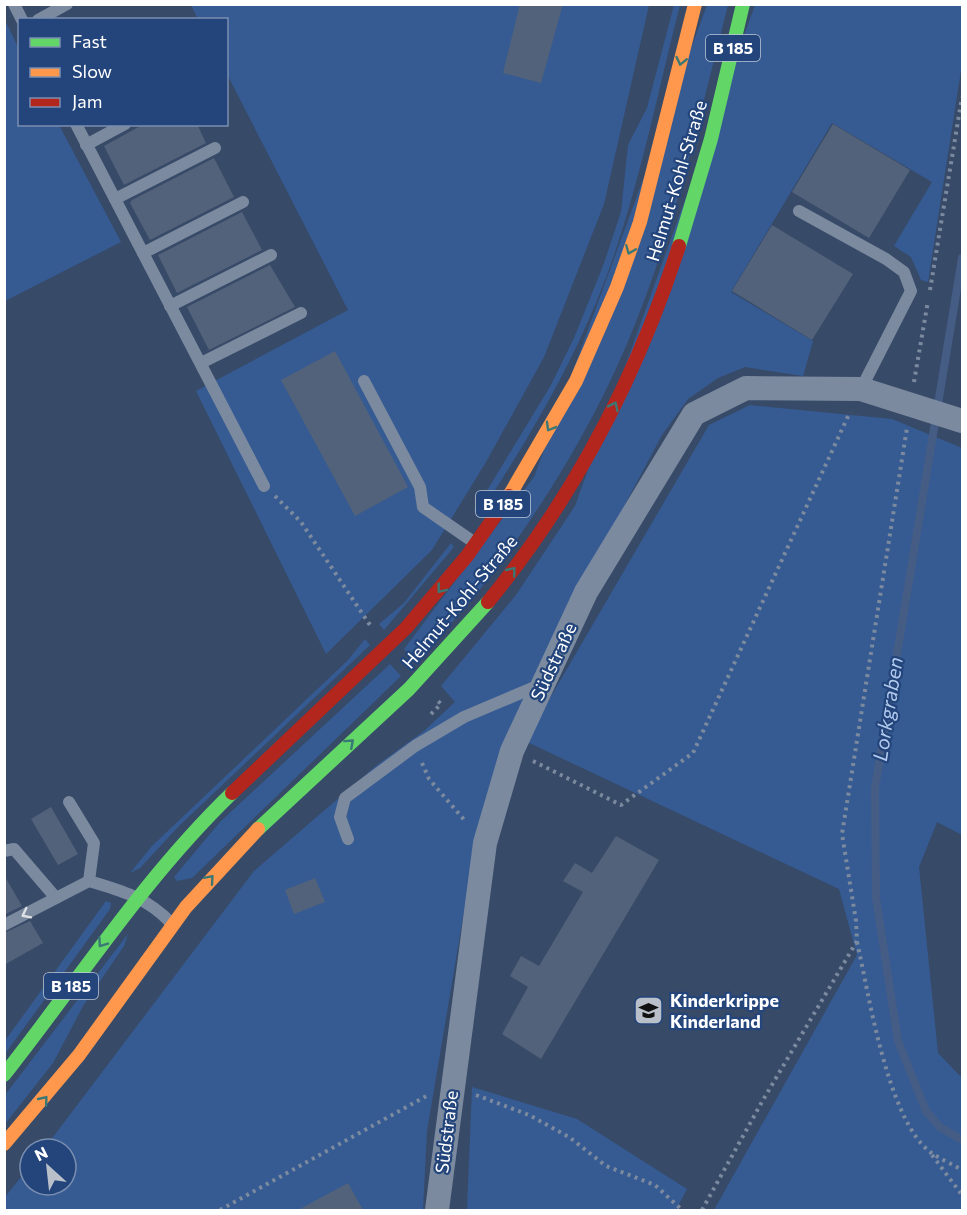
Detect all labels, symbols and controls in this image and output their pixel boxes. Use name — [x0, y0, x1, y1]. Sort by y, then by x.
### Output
legend — [18, 18, 228, 126]
text: Fast — [72, 30, 107, 52]
road number: B 185 — [706, 35, 760, 61]
one-way arrow — [676, 56, 689, 66]
text: Slow — [72, 60, 112, 82]
text: Jam — [72, 90, 102, 112]
street label: Helmut-Kohl-Straße — [641, 97, 711, 264]
one-way arrow — [625, 244, 638, 254]
one-way arrow — [607, 401, 619, 412]
one-way arrow — [546, 421, 557, 431]
road number: B 185 — [476, 491, 530, 517]
street label: Helmut-Kohl-Straße — [397, 530, 522, 673]
one-way arrow — [505, 567, 516, 578]
one-way arrow — [438, 582, 449, 593]
street label: Südstraße — [526, 619, 581, 704]
water label: Lorkgraben — [867, 655, 907, 763]
one-way arrow — [343, 740, 354, 751]
one-way arrow — [203, 875, 214, 886]
one-way arrow — [22, 907, 33, 919]
one-way arrow — [98, 937, 109, 948]
road number: B 185 — [44, 973, 98, 999]
place label: Kinderkrippe Kinderland — [670, 989, 779, 1032]
school or university icon: Kinderkrippe Kinderland — [633, 995, 665, 1027]
street label: Südstraße — [430, 1089, 462, 1175]
one-way arrow — [36, 1096, 47, 1107]
north arrow — [18, 1137, 78, 1197]
text: N — [31, 1142, 51, 1164]

